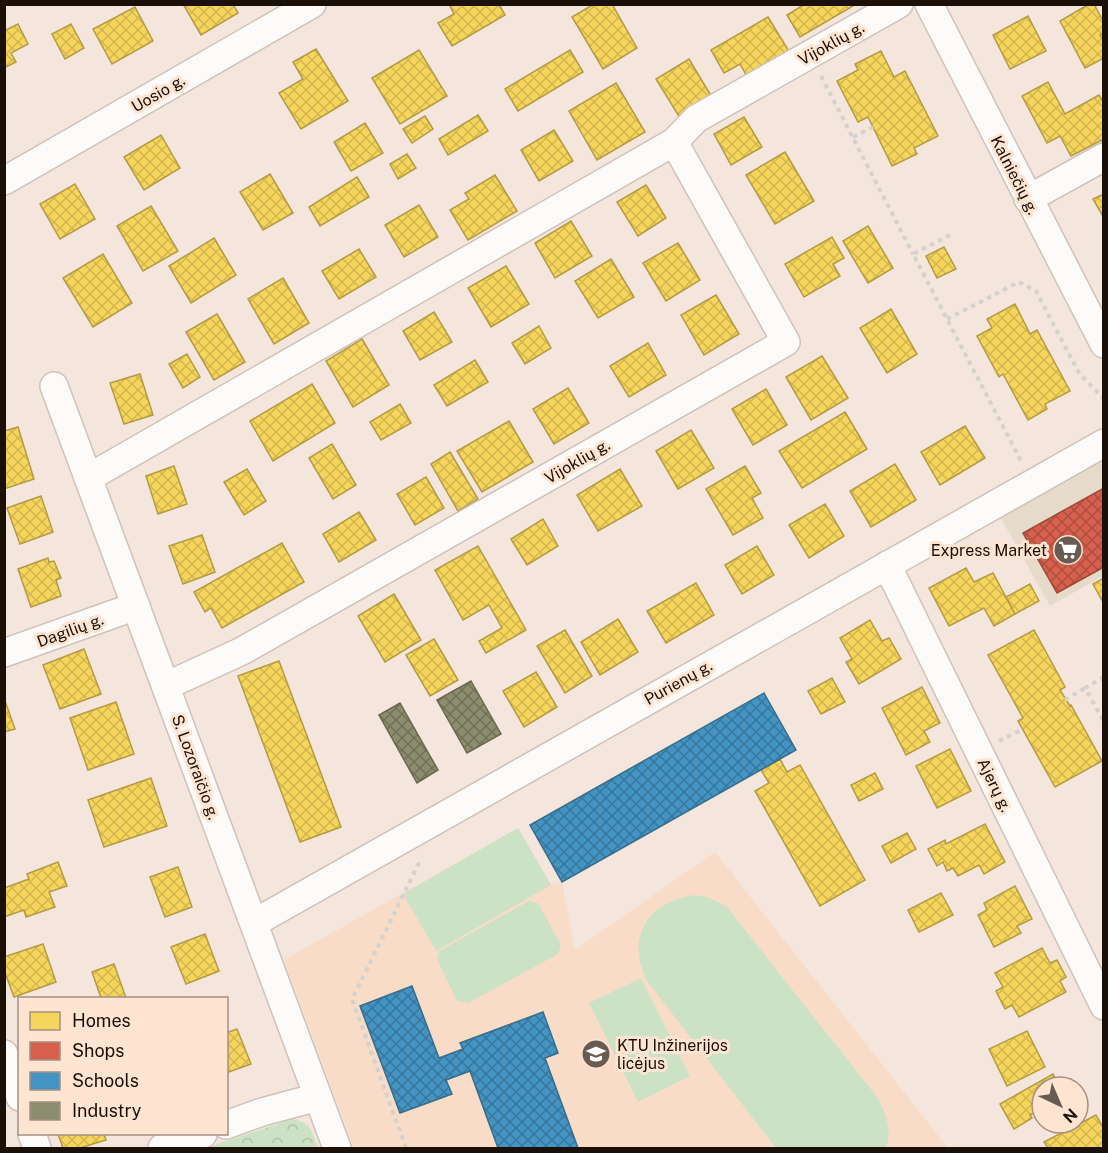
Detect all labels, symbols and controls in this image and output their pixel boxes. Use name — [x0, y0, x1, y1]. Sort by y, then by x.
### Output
street label: Vijoklių g. — [795, 18, 868, 69]
street label: Uosio g. — [128, 71, 188, 116]
street label: Kalniečių g. — [987, 133, 1043, 218]
street label: Vijoklių g. — [541, 435, 613, 488]
supermarket icon: Express Market — [1052, 534, 1084, 566]
place label: Express Market — [931, 541, 1047, 560]
street label: Dagilių g. — [34, 610, 106, 651]
street label: Purienų g. — [641, 656, 716, 709]
street label: S. Lozoraičio g. — [168, 712, 223, 822]
street label: Ajerų g. — [973, 755, 1016, 815]
legend — [18, 997, 228, 1135]
text: Homes — [72, 1010, 131, 1031]
place label: KTU Inžinerijos licėjus — [617, 1036, 728, 1073]
school or university icon: KTU Inžinerijos licėjus — [580, 1038, 612, 1070]
text: Shops — [72, 1040, 124, 1061]
text: Schools — [72, 1070, 139, 1091]
north arrow — [1030, 1075, 1090, 1135]
text: Industry — [72, 1100, 142, 1121]
text: N — [1059, 1104, 1081, 1127]

